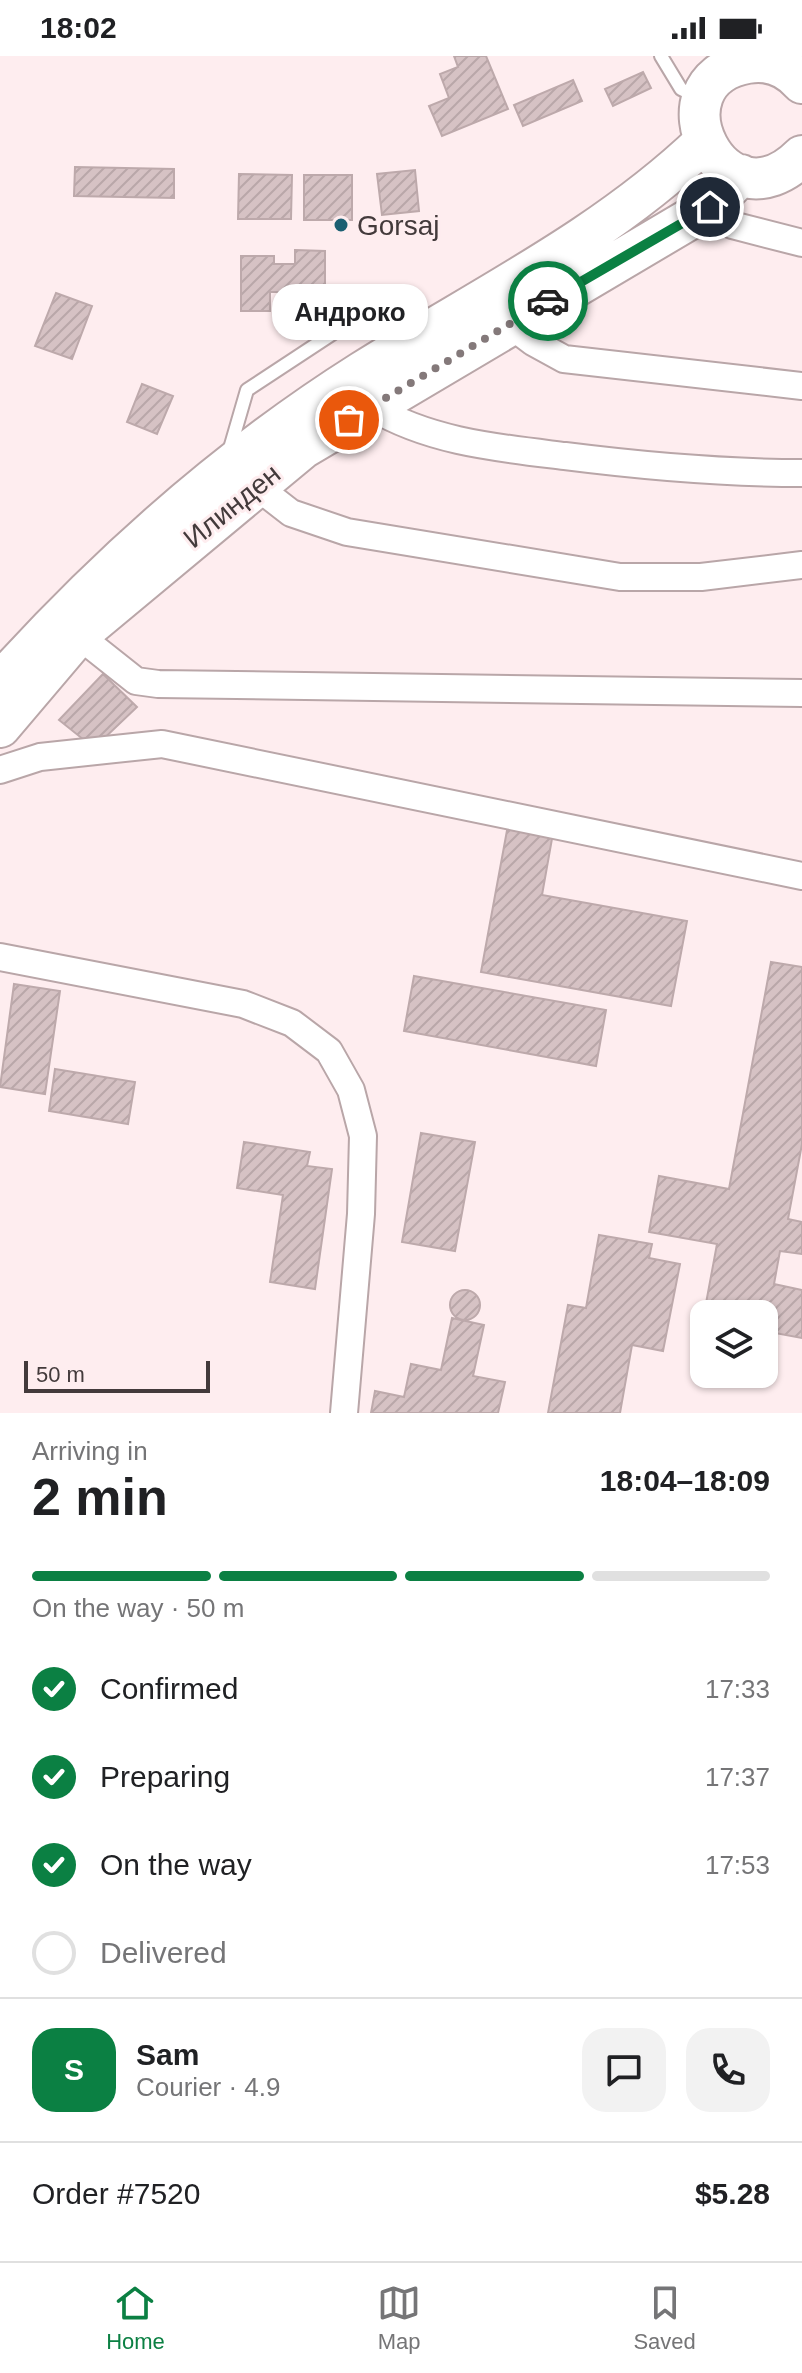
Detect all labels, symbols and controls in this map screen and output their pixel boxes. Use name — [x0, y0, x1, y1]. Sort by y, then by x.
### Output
text: 18:02 — [40, 11, 117, 44]
pin — [676, 173, 744, 241]
icon: home — [688, 185, 732, 229]
place label: Gorsaj — [357, 210, 439, 241]
marker: Gorsaj — [332, 216, 350, 234]
courier — [508, 261, 588, 341]
icon: car — [526, 279, 570, 323]
callout: Андроко — [271, 284, 427, 340]
text: Андроко — [294, 297, 406, 327]
pin — [315, 386, 383, 454]
icon: bag — [327, 398, 371, 442]
street label: Илинден — [178, 458, 286, 554]
map controls — [690, 1300, 778, 1388]
button: layers — [690, 1300, 778, 1388]
scale bar — [24, 1357, 210, 1393]
text: 50 m — [36, 1362, 85, 1387]
text: Arriving in — [32, 1436, 148, 1466]
text: 18:04–18:09 — [600, 1464, 770, 1497]
text: 2 min — [32, 1468, 168, 1526]
text: On the way · 50 m — [32, 1593, 244, 1623]
icon: check — [32, 1667, 76, 1711]
text: Confirmed — [100, 1672, 238, 1705]
text: 17:33 — [705, 1674, 770, 1704]
icon: check — [32, 1755, 76, 1799]
text: Preparing — [100, 1760, 230, 1793]
text: 17:37 — [705, 1762, 770, 1792]
icon: check — [32, 1843, 76, 1887]
text: On the way — [100, 1848, 252, 1881]
text: 17:53 — [705, 1850, 770, 1880]
text: Delivered — [100, 1936, 227, 1969]
button: chat — [582, 2028, 666, 2112]
button: phone — [686, 2028, 770, 2112]
text: Sam — [136, 2038, 199, 2071]
text: S — [64, 2053, 84, 2086]
text: Courier · 4.9 — [136, 2072, 281, 2102]
text: Order #7520 — [32, 2177, 200, 2210]
text: $5.28 — [695, 2177, 770, 2210]
tab: Home — [106, 2281, 165, 2355]
tab: Map — [377, 2281, 421, 2355]
tab: Saved — [633, 2281, 696, 2355]

